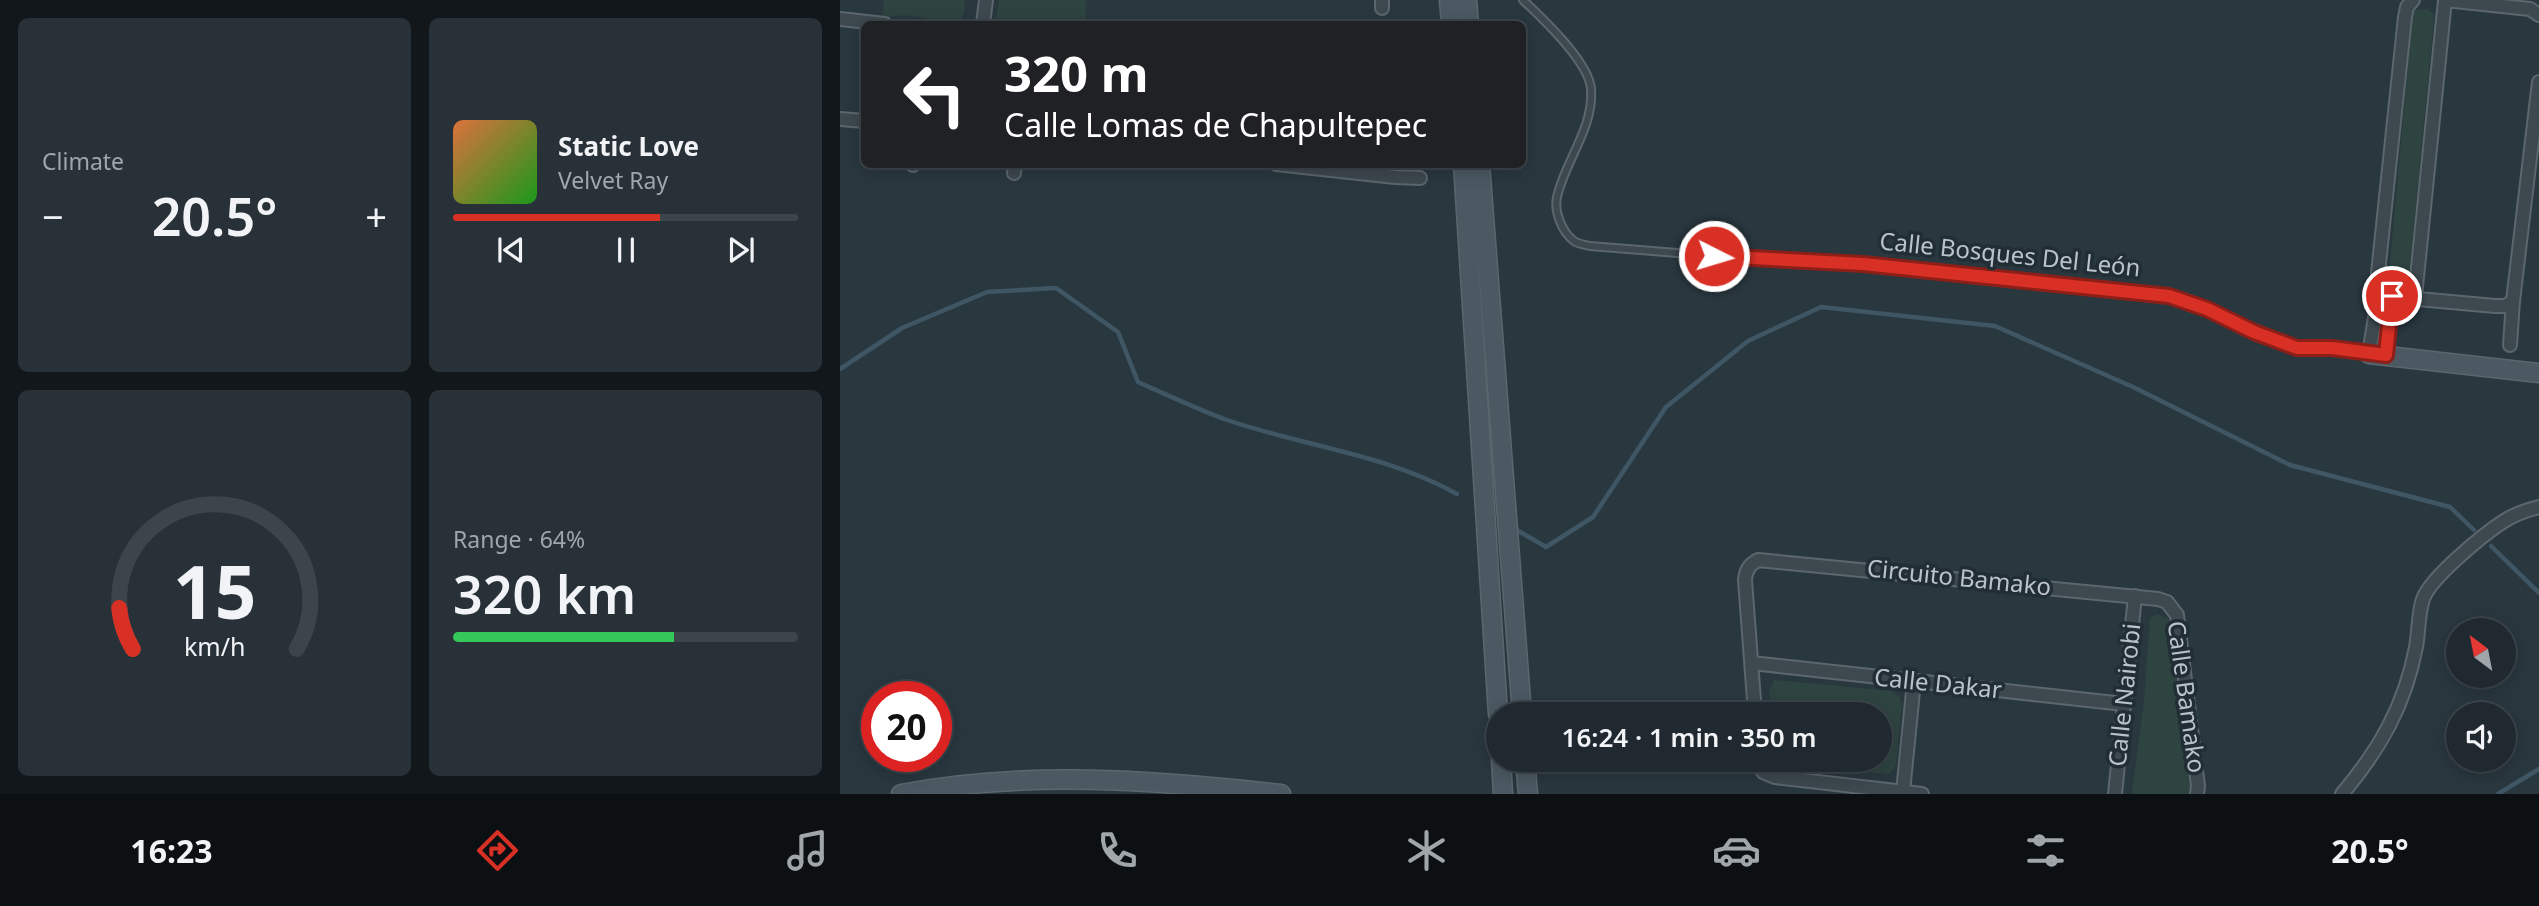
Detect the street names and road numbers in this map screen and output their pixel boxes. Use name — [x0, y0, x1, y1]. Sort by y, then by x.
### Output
street label: Calle Bosques Del León — [1878, 223, 2142, 284]
street label: Circuito Bamako — [1865, 550, 2053, 603]
street label: Calle Bamako — [2160, 619, 2214, 775]
street label: Calle Nairobi — [2100, 622, 2147, 768]
street label: Calle Dakar — [1873, 659, 2004, 706]

